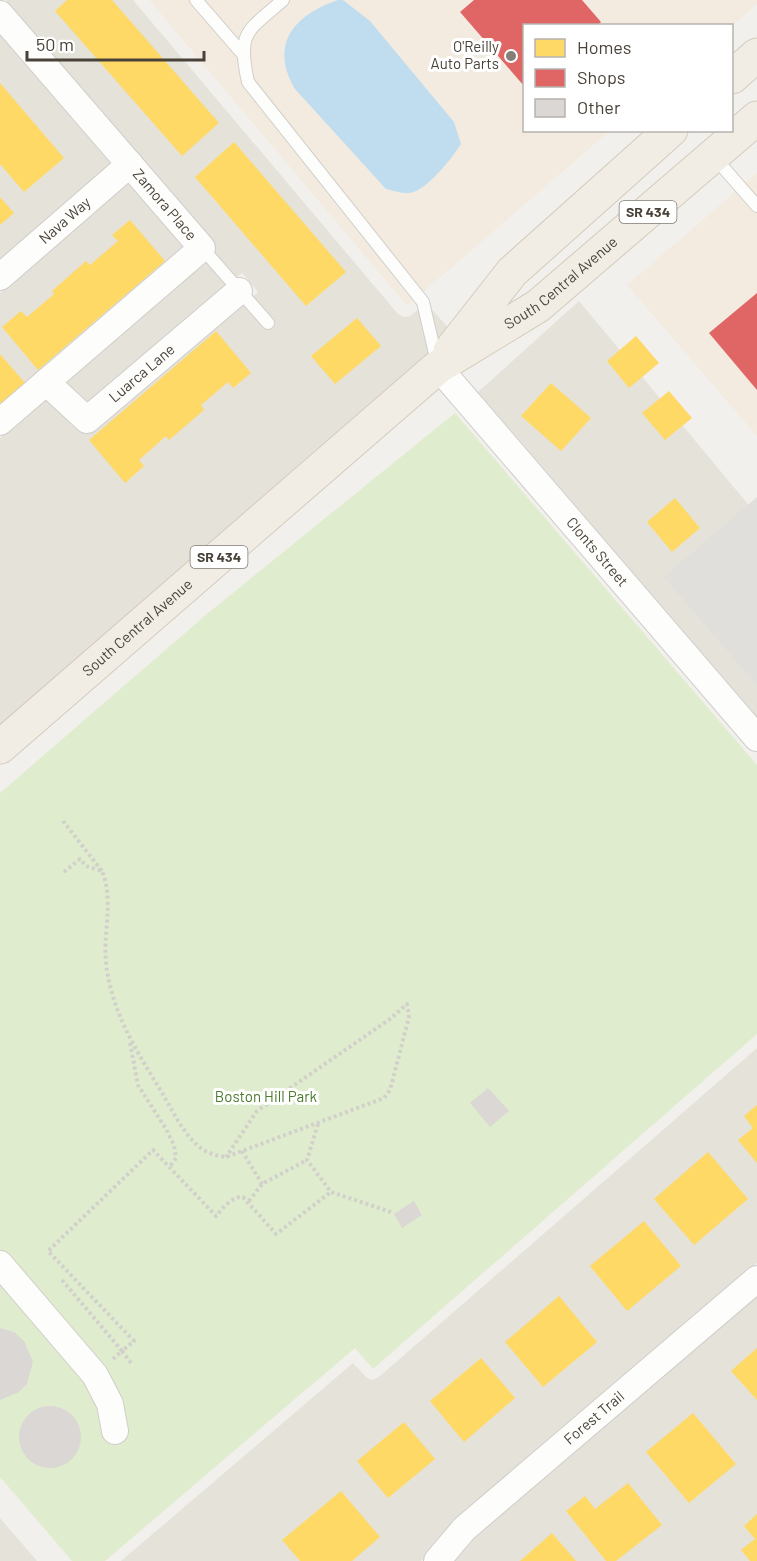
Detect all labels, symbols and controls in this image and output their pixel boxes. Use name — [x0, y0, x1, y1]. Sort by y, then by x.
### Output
scale bar — [27, 24, 204, 62]
legend — [523, 24, 733, 132]
text: 50 m — [36, 33, 74, 55]
text: Homes — [577, 36, 631, 58]
place label: O'Reilly Auto Parts — [431, 37, 499, 72]
marker: O'Reilly Auto Parts — [504, 49, 518, 63]
text: Shops — [577, 66, 626, 88]
text: Other — [577, 96, 621, 118]
street label: Zamora Place — [130, 165, 201, 243]
street label: Nava Way — [35, 193, 94, 247]
road number: SR 434 — [620, 201, 676, 223]
street label: South Central Avenue — [501, 232, 620, 332]
street label: Luarca Lane — [105, 340, 178, 405]
street label: Clonts Street — [563, 513, 633, 590]
road number: SR 434 — [190, 546, 248, 568]
street label: South Central Avenue — [78, 574, 195, 679]
park label: Boston Hill Park — [215, 1087, 318, 1105]
street label: Forest Trail — [560, 1387, 627, 1448]

